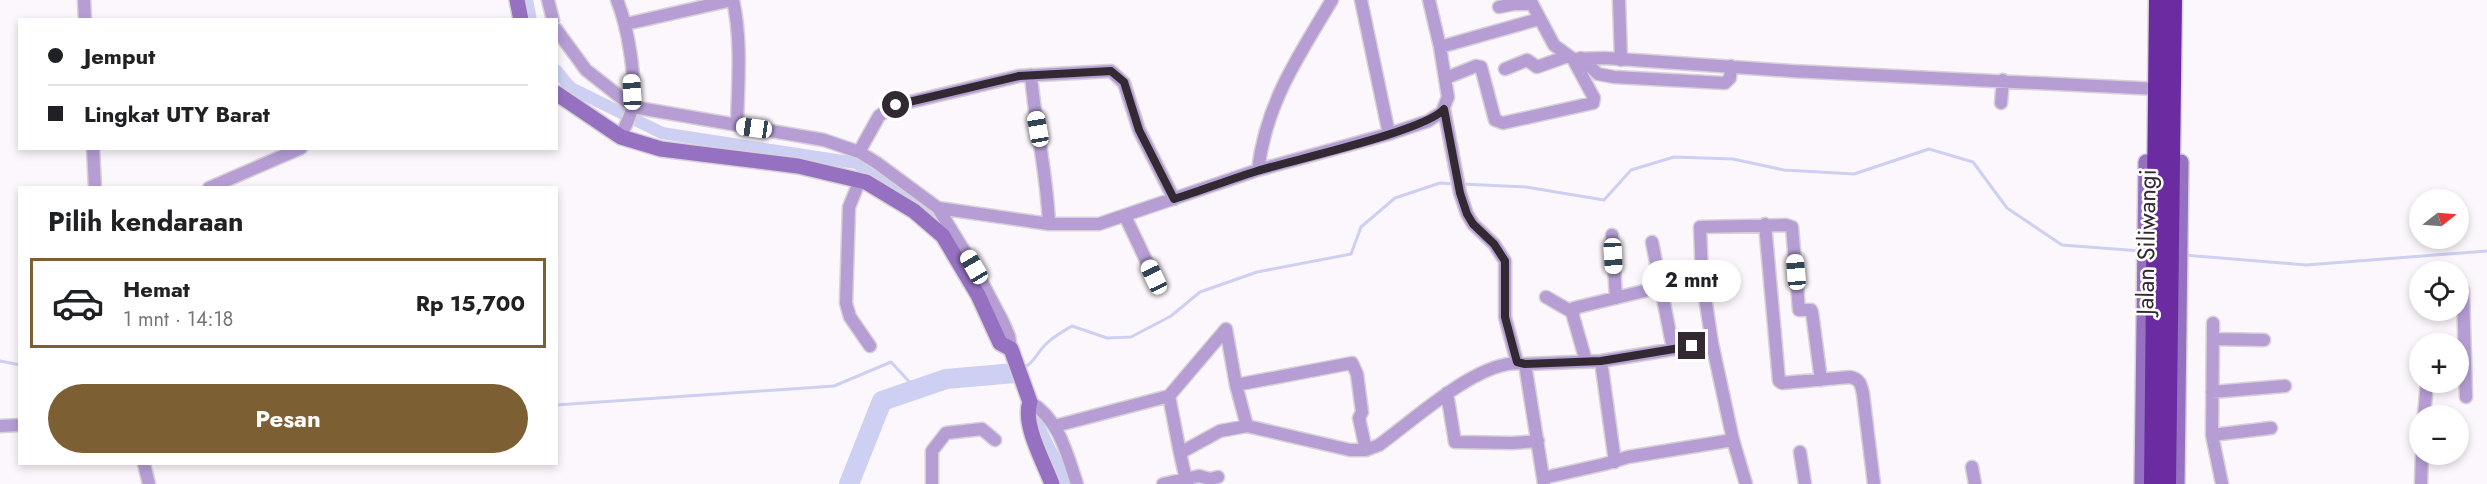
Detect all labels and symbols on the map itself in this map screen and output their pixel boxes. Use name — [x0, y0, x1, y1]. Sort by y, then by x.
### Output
car — [622, 74, 642, 110]
route start — [882, 91, 909, 118]
car — [1026, 110, 1050, 148]
car — [735, 117, 773, 139]
street label: Jalan Siliwangi — [2127, 169, 2165, 318]
north arrow — [2409, 189, 2469, 249]
car — [1603, 238, 1623, 274]
car — [957, 247, 991, 287]
car — [1785, 253, 1807, 291]
car — [1138, 257, 1170, 297]
callout: 2 mnt — [1642, 259, 1742, 301]
route end — [1678, 332, 1705, 359]

